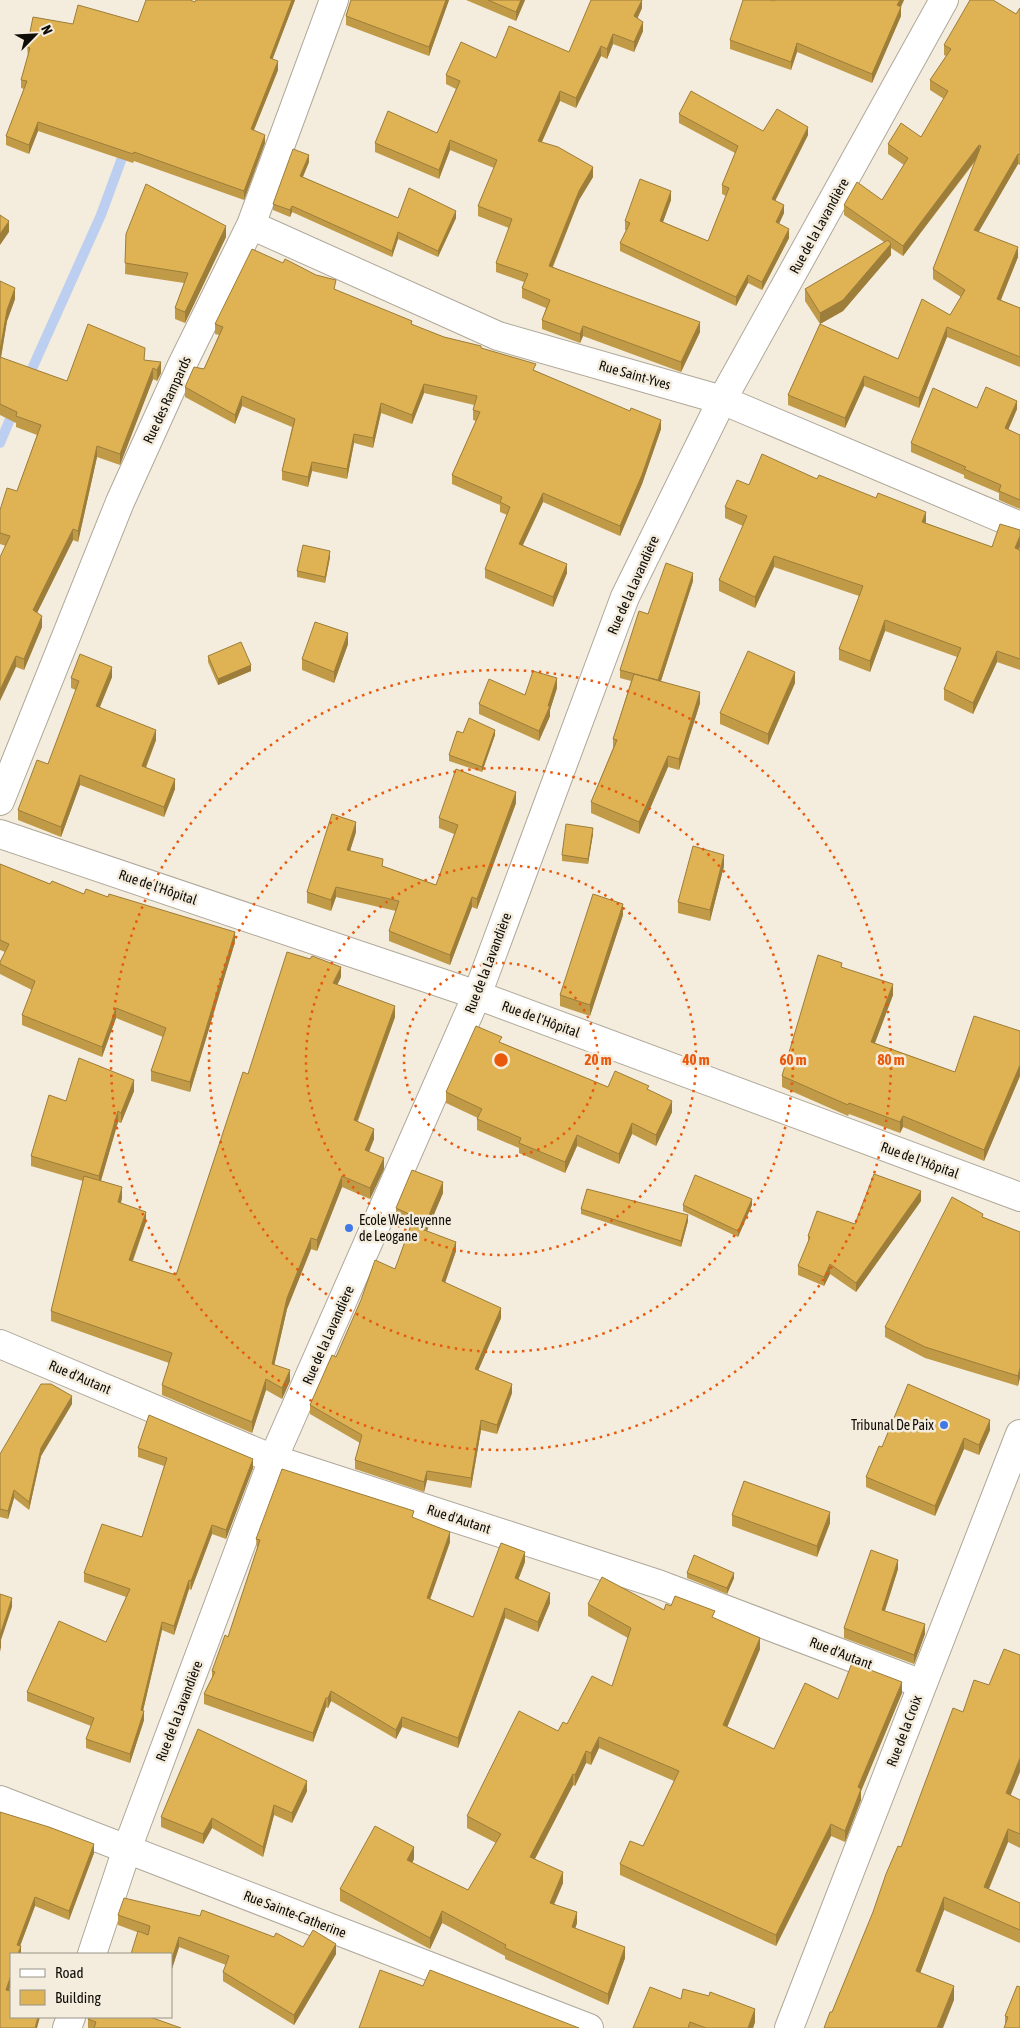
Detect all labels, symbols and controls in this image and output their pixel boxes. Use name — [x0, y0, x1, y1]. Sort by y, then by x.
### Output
north arrow — [10, 10, 60, 60]
text: N — [38, 23, 56, 37]
street label: Rue de la Lavandière — [786, 175, 852, 277]
street label: Rue des Rampards — [140, 354, 194, 446]
street label: Rue Saint-Yves — [597, 357, 673, 393]
street label: Rue de la Lavandière — [604, 533, 662, 637]
street label: Rue de l'Hôpital — [117, 866, 200, 908]
street label: Rue de la Lavandière — [461, 910, 515, 1016]
street label: Rue de l'Hôpital — [500, 997, 582, 1041]
centre of rings — [492, 1051, 510, 1069]
text: 20 m — [585, 1051, 612, 1068]
text: 40 m — [682, 1051, 710, 1068]
text: 60 m — [780, 1051, 807, 1068]
text: 80 m — [878, 1051, 905, 1068]
street label: Rue de l'Hôpital — [879, 1138, 961, 1182]
place label: Ecole Wesleyenne de Leogane — [359, 1212, 451, 1244]
marker: Ecole Wesleyenne de Leogane — [343, 1222, 355, 1234]
street label: Rue de la Lavandière — [299, 1283, 357, 1387]
street label: Rue d'Autant — [47, 1357, 113, 1397]
place label: Tribunal De Paix — [851, 1417, 934, 1433]
marker: Tribunal De Paix — [938, 1419, 950, 1431]
street label: Rue d'Autant — [425, 1501, 493, 1537]
street label: Rue d'Autant — [807, 1634, 875, 1672]
street label: Rue de la Lavandière — [152, 1658, 206, 1764]
street label: Rue de la Croix — [883, 1693, 925, 1769]
street label: Rue Sainte-Catherine — [241, 1887, 349, 1941]
legend — [10, 1953, 172, 2018]
text: Road — [55, 1964, 84, 1981]
text: Building — [55, 1989, 101, 2006]

